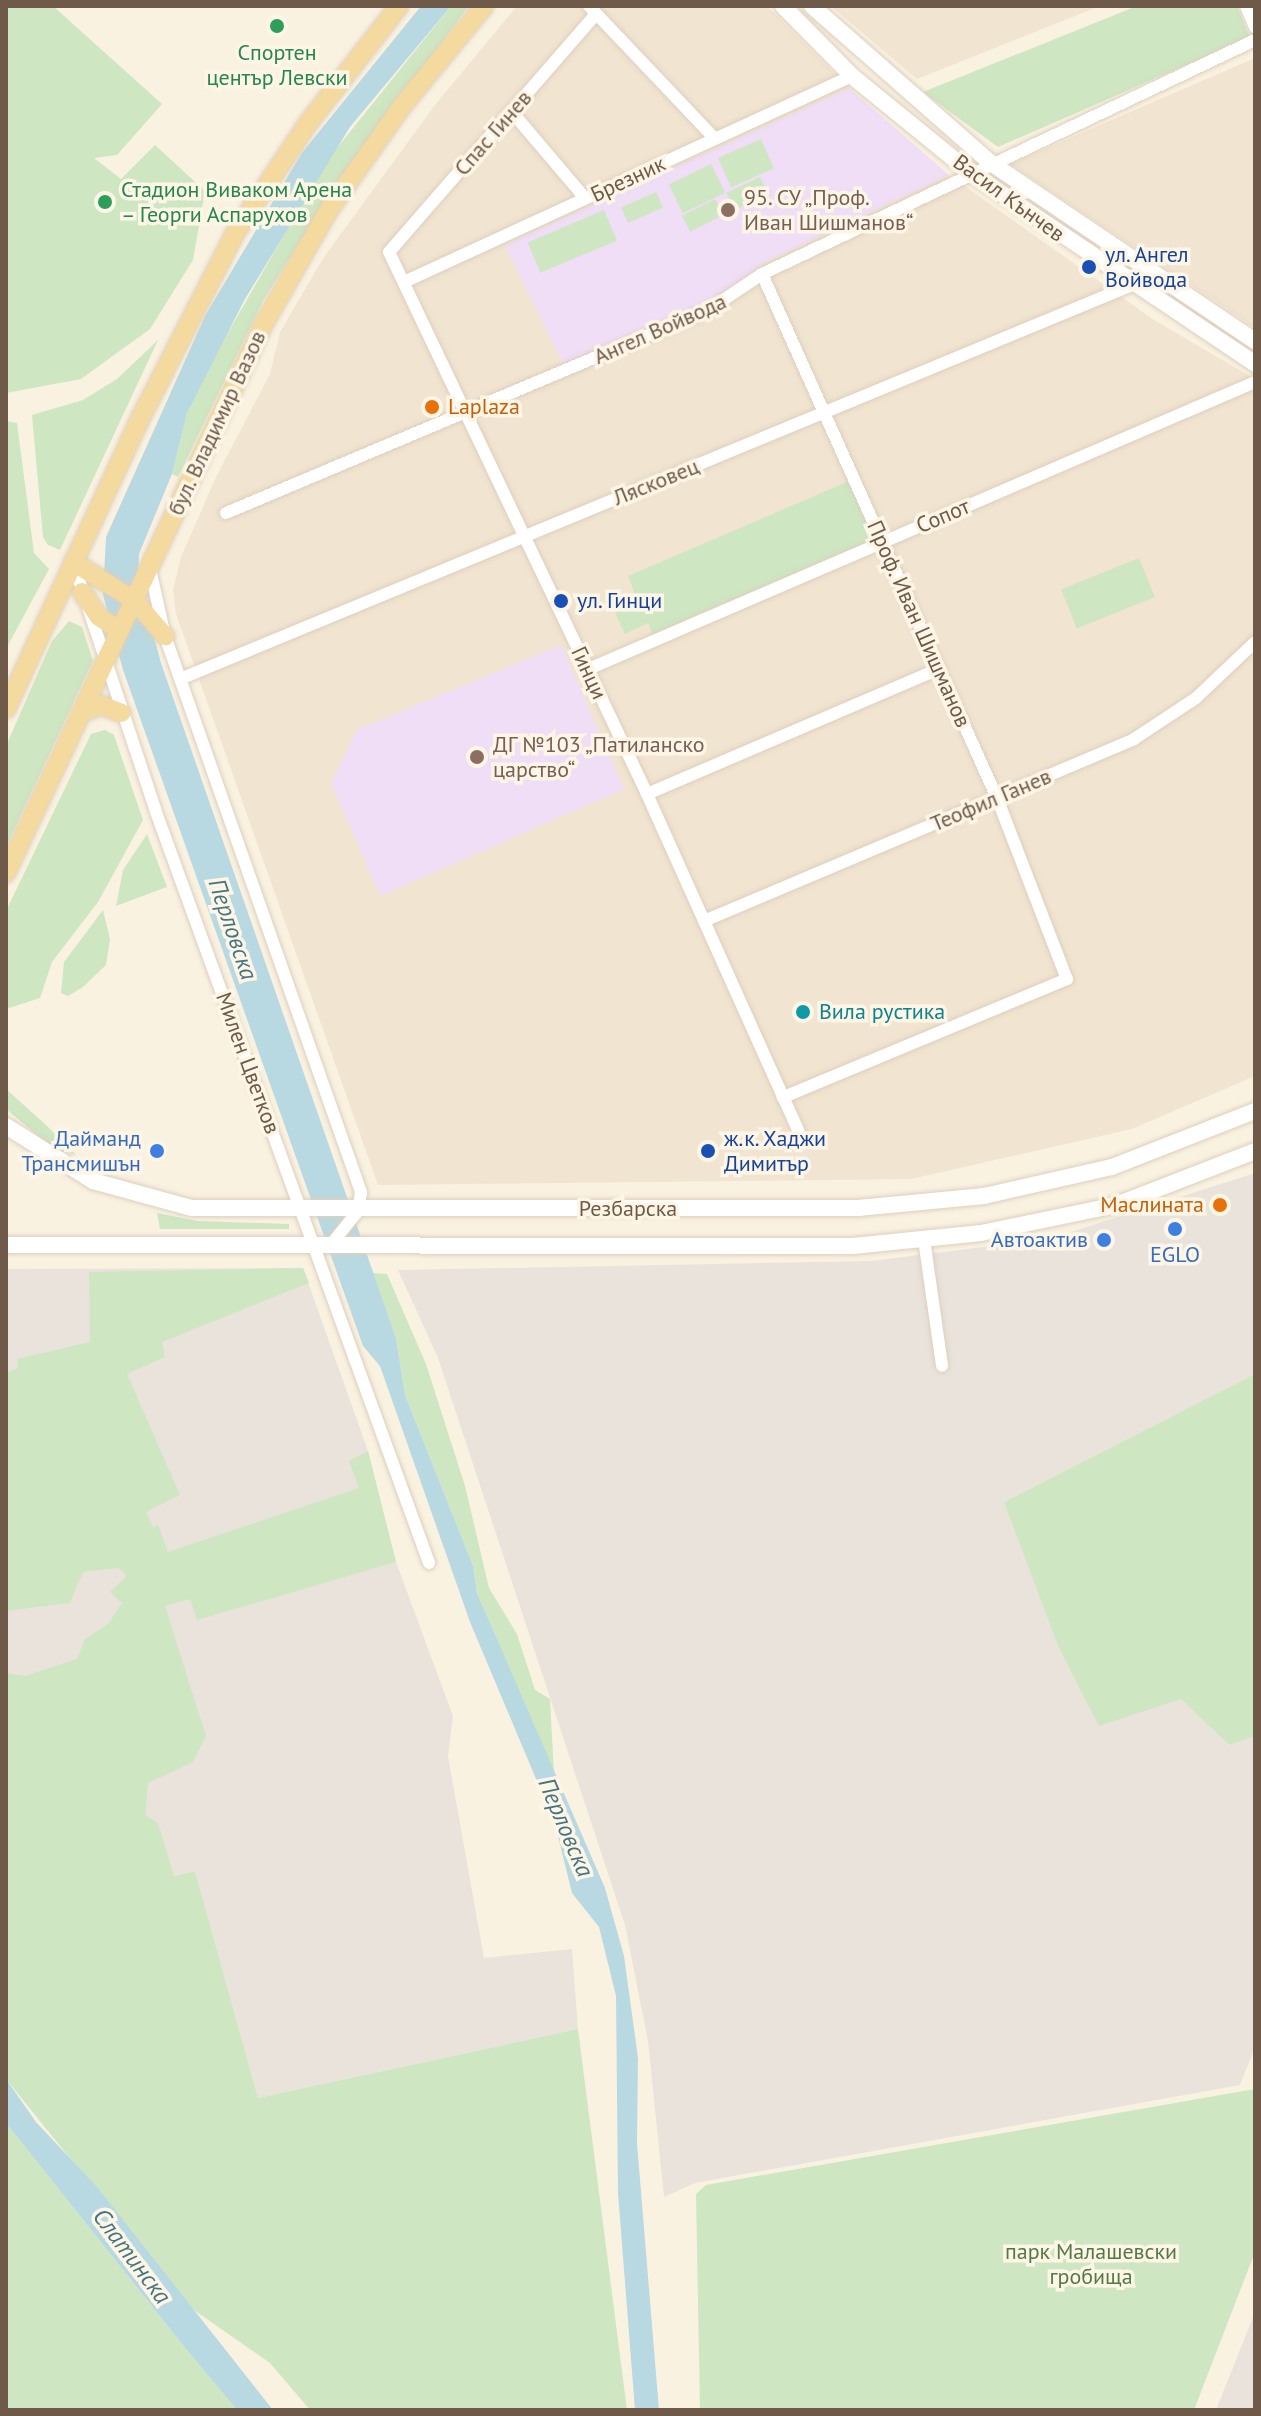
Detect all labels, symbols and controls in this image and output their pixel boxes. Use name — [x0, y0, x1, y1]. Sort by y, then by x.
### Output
marker: Спортен център Левски — [268, 17, 286, 35]
place label: Спортен център Левски — [206, 39, 348, 90]
street label: Спас Гинев — [449, 85, 537, 181]
street label: Васил Кънчев — [948, 149, 1070, 247]
street label: Брезник — [586, 150, 670, 208]
place label: Стадион Виваком Арена – Георги Аспарухов — [121, 176, 353, 228]
place label: 95. СУ „Проф. Иван Шишманов“ — [744, 184, 913, 236]
marker: Стадион Виваком Арена – Георги Аспарухов — [96, 193, 114, 211]
marker: 95. СУ „Проф. Иван Шишманов“ — [719, 201, 737, 219]
place label: ул. Ангел Войвода — [1105, 241, 1191, 292]
marker: ул. Ангел Войвода — [1080, 258, 1098, 276]
street label: Ангел Войвода — [590, 288, 730, 370]
street label: бул. Владимир Вазов — [162, 326, 272, 520]
place label: Laplaza — [448, 394, 520, 420]
marker: Laplaza — [423, 398, 441, 416]
street label: Лясковец — [609, 453, 703, 511]
street label: Сопот — [912, 493, 974, 539]
street label: Проф. Иван Шишманов — [861, 516, 977, 732]
place label: ул. Гинци — [577, 588, 664, 614]
marker: ул. Гинци — [552, 592, 570, 610]
street label: Гинци — [565, 642, 613, 704]
place label: ДГ №103 „Патиланско царство“ — [493, 731, 707, 782]
marker: ДГ №103 „Патиланско царство“ — [468, 748, 486, 766]
street label: Теофил Ганев — [927, 763, 1055, 837]
water label: Перловска — [202, 875, 264, 983]
street label: Милен Цветков — [210, 989, 286, 1137]
place label: Вила рустика — [819, 999, 945, 1025]
marker: Вила рустика — [794, 1003, 812, 1021]
place label: Дайманд Трансмишън — [21, 1125, 141, 1176]
place label: ж.к. Хаджи Димитър — [724, 1125, 828, 1176]
marker: Дайманд Трансмишън — [148, 1142, 166, 1160]
marker: ж.к. Хаджи Димитър — [699, 1142, 717, 1160]
place label: Маслината — [1100, 1192, 1204, 1218]
street label: Резбарска — [579, 1196, 677, 1222]
marker: Маслината — [1211, 1196, 1229, 1214]
marker: EGLO — [1166, 1220, 1184, 1238]
place label: Автоактив — [991, 1227, 1088, 1253]
marker: Автоактив — [1095, 1231, 1113, 1249]
place label: EGLO — [1150, 1242, 1200, 1268]
water label: Перловска — [532, 1773, 600, 1881]
water label: Слатинска — [87, 2203, 177, 2309]
park label: парк Малашевски гробища — [1005, 2238, 1177, 2290]

